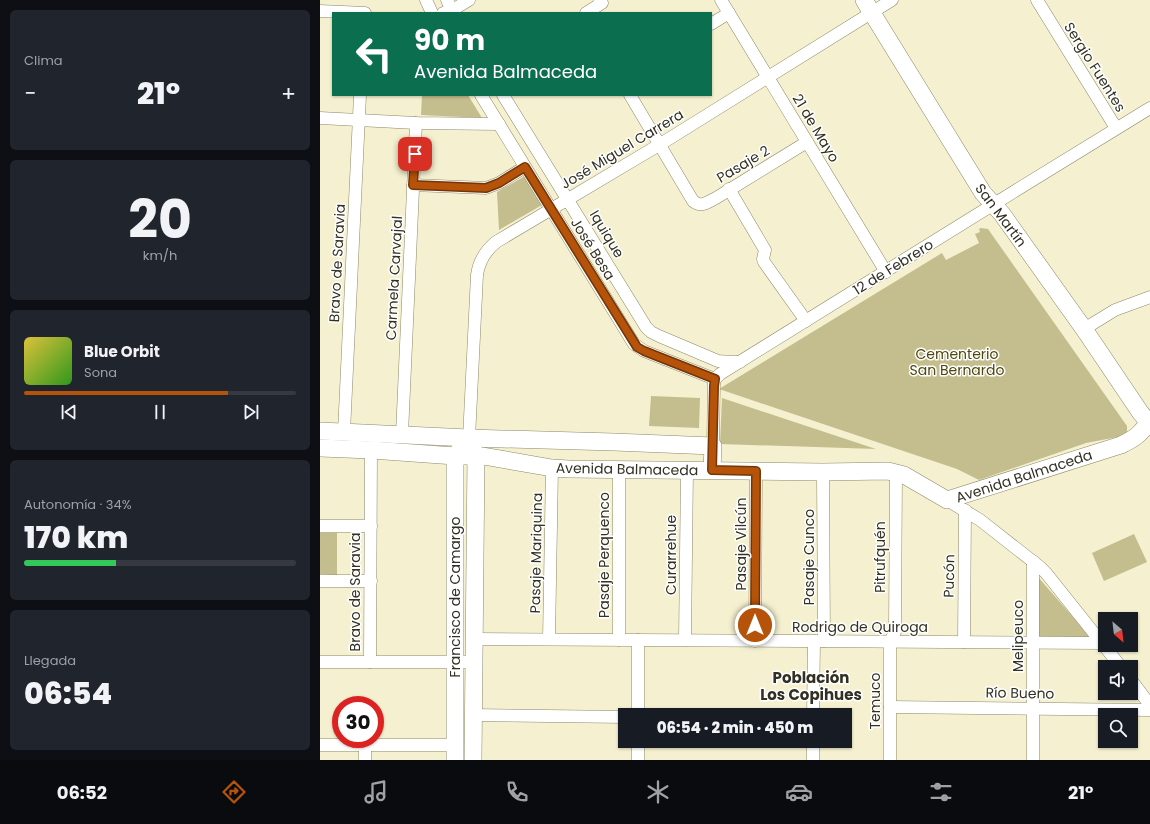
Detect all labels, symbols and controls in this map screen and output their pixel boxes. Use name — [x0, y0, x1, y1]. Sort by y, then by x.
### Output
street label: Sergio Fuentes — [1059, 18, 1131, 116]
text: 90 m — [414, 21, 485, 60]
icon: left — [348, 28, 400, 80]
text: Clima — [24, 51, 63, 70]
text: Avenida Balmaceda — [414, 59, 597, 84]
text: 21° — [137, 72, 180, 115]
text: − — [24, 78, 36, 109]
text: + — [281, 78, 296, 109]
street label: 21 de Mayo — [788, 90, 844, 166]
street label: José Miguel Carrera — [557, 104, 687, 194]
pin — [398, 137, 432, 171]
street label: Pasaje 2 — [713, 140, 773, 188]
icon: arrive — [404, 143, 426, 165]
street label: San Martín — [971, 179, 1031, 251]
text: 20 — [128, 183, 192, 256]
street label: Bravo de Saravia — [324, 203, 350, 323]
street label: Iquique — [585, 206, 629, 262]
street label: José Besa — [566, 214, 620, 284]
street label: Carmela Carvajal — [381, 215, 407, 341]
street label: 12 de Febrero — [849, 234, 937, 300]
text: km/h — [143, 246, 177, 265]
text: Blue Orbit — [84, 341, 160, 362]
park label: Cementerio San Bernardo — [910, 344, 1005, 380]
text: Sona — [84, 363, 117, 382]
icon: previous — [58, 401, 80, 423]
icon: pause — [149, 401, 171, 423]
icon: next — [240, 401, 262, 423]
street label: Avenida Balmaceda — [953, 444, 1095, 508]
street label: Avenida Balmaceda — [556, 458, 698, 480]
street label: Pasaje Mariquina — [525, 492, 547, 614]
street label: Pasaje Perquenco — [594, 492, 614, 618]
text: Autonomía · 34% — [24, 495, 132, 514]
street label: Pasaje Vilcún — [731, 497, 751, 591]
street label: Pasaje Cunco — [799, 509, 819, 605]
street label: Curarrehue — [661, 515, 681, 595]
text: 170 km — [24, 516, 128, 559]
street label: Francisco de Camargo — [445, 517, 465, 677]
street label: Pitrufquén — [870, 521, 890, 593]
street label: Bravo de Saravia — [345, 533, 365, 651]
street label: Pucón — [939, 554, 959, 598]
street label: Melipeuco — [1008, 600, 1028, 672]
position arrow — [734, 604, 776, 646]
north arrow — [1098, 612, 1138, 652]
map controls — [1098, 612, 1138, 748]
street label: Rodrigo de Quiroga — [792, 617, 928, 637]
text: Llegada — [24, 651, 76, 670]
button: sound — [1098, 660, 1138, 700]
district label: Población Los Copihues — [760, 667, 862, 705]
text: 06:54 — [24, 672, 112, 715]
street label: Temuco — [865, 672, 885, 730]
street label: Río Bueno — [985, 682, 1055, 704]
speed limit sign: 30 — [332, 696, 384, 748]
button: search — [1098, 708, 1138, 748]
text: 06:54 · 2 min · 450 m — [657, 717, 813, 738]
icon: directions — [220, 778, 248, 806]
icon: music — [362, 778, 390, 806]
icon: phone — [503, 778, 531, 806]
icon: climate — [644, 778, 672, 806]
icon: car — [785, 778, 813, 806]
icon: filters — [927, 778, 955, 806]
text: 06:52 — [57, 780, 107, 805]
text: 21° — [1068, 780, 1093, 805]

